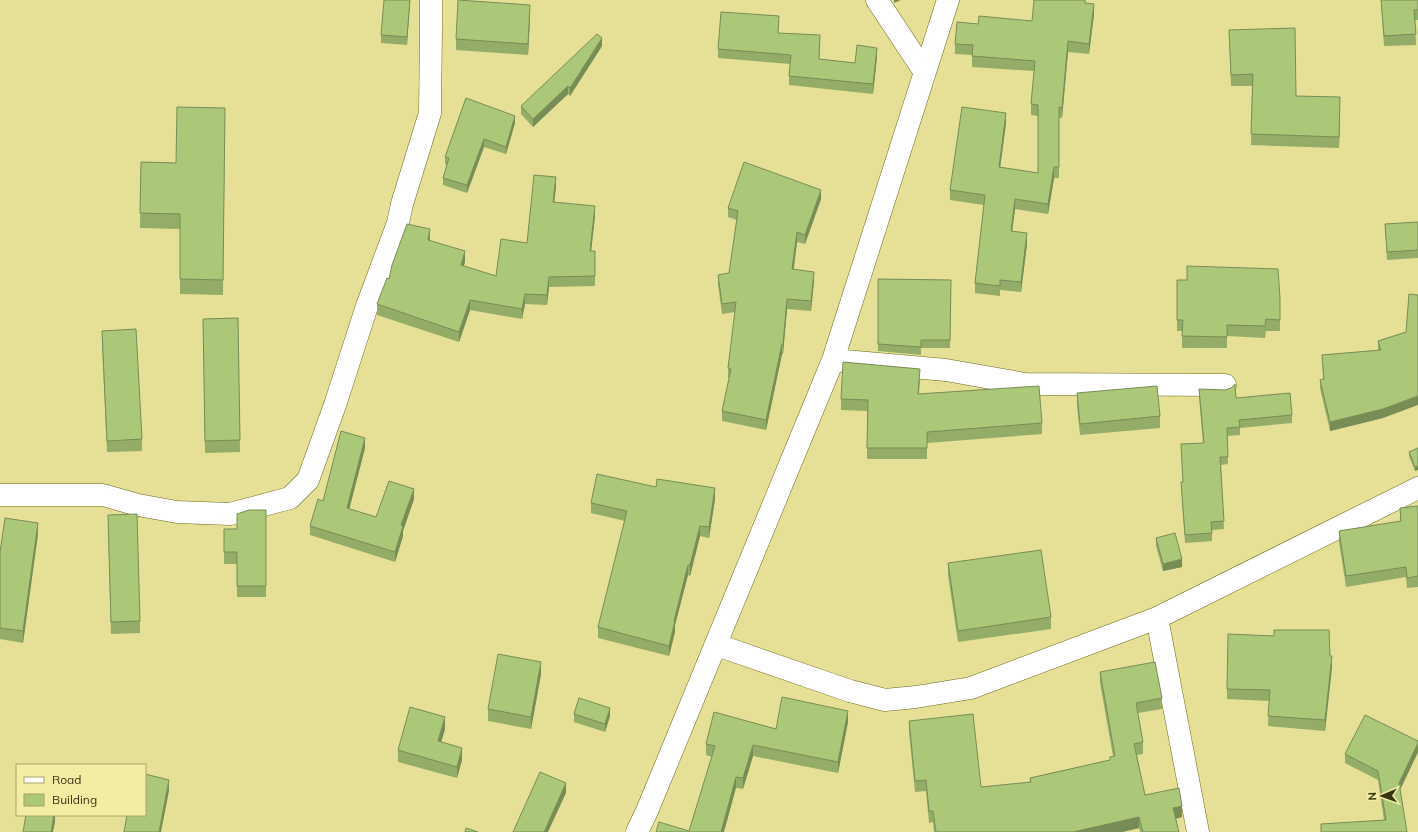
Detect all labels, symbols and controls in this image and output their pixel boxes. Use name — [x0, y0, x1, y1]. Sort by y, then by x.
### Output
legend — [16, 764, 146, 816]
text: Road — [52, 772, 81, 787]
north arrow — [1362, 776, 1402, 816]
text: Building — [52, 792, 97, 807]
text: N — [1365, 792, 1379, 801]

